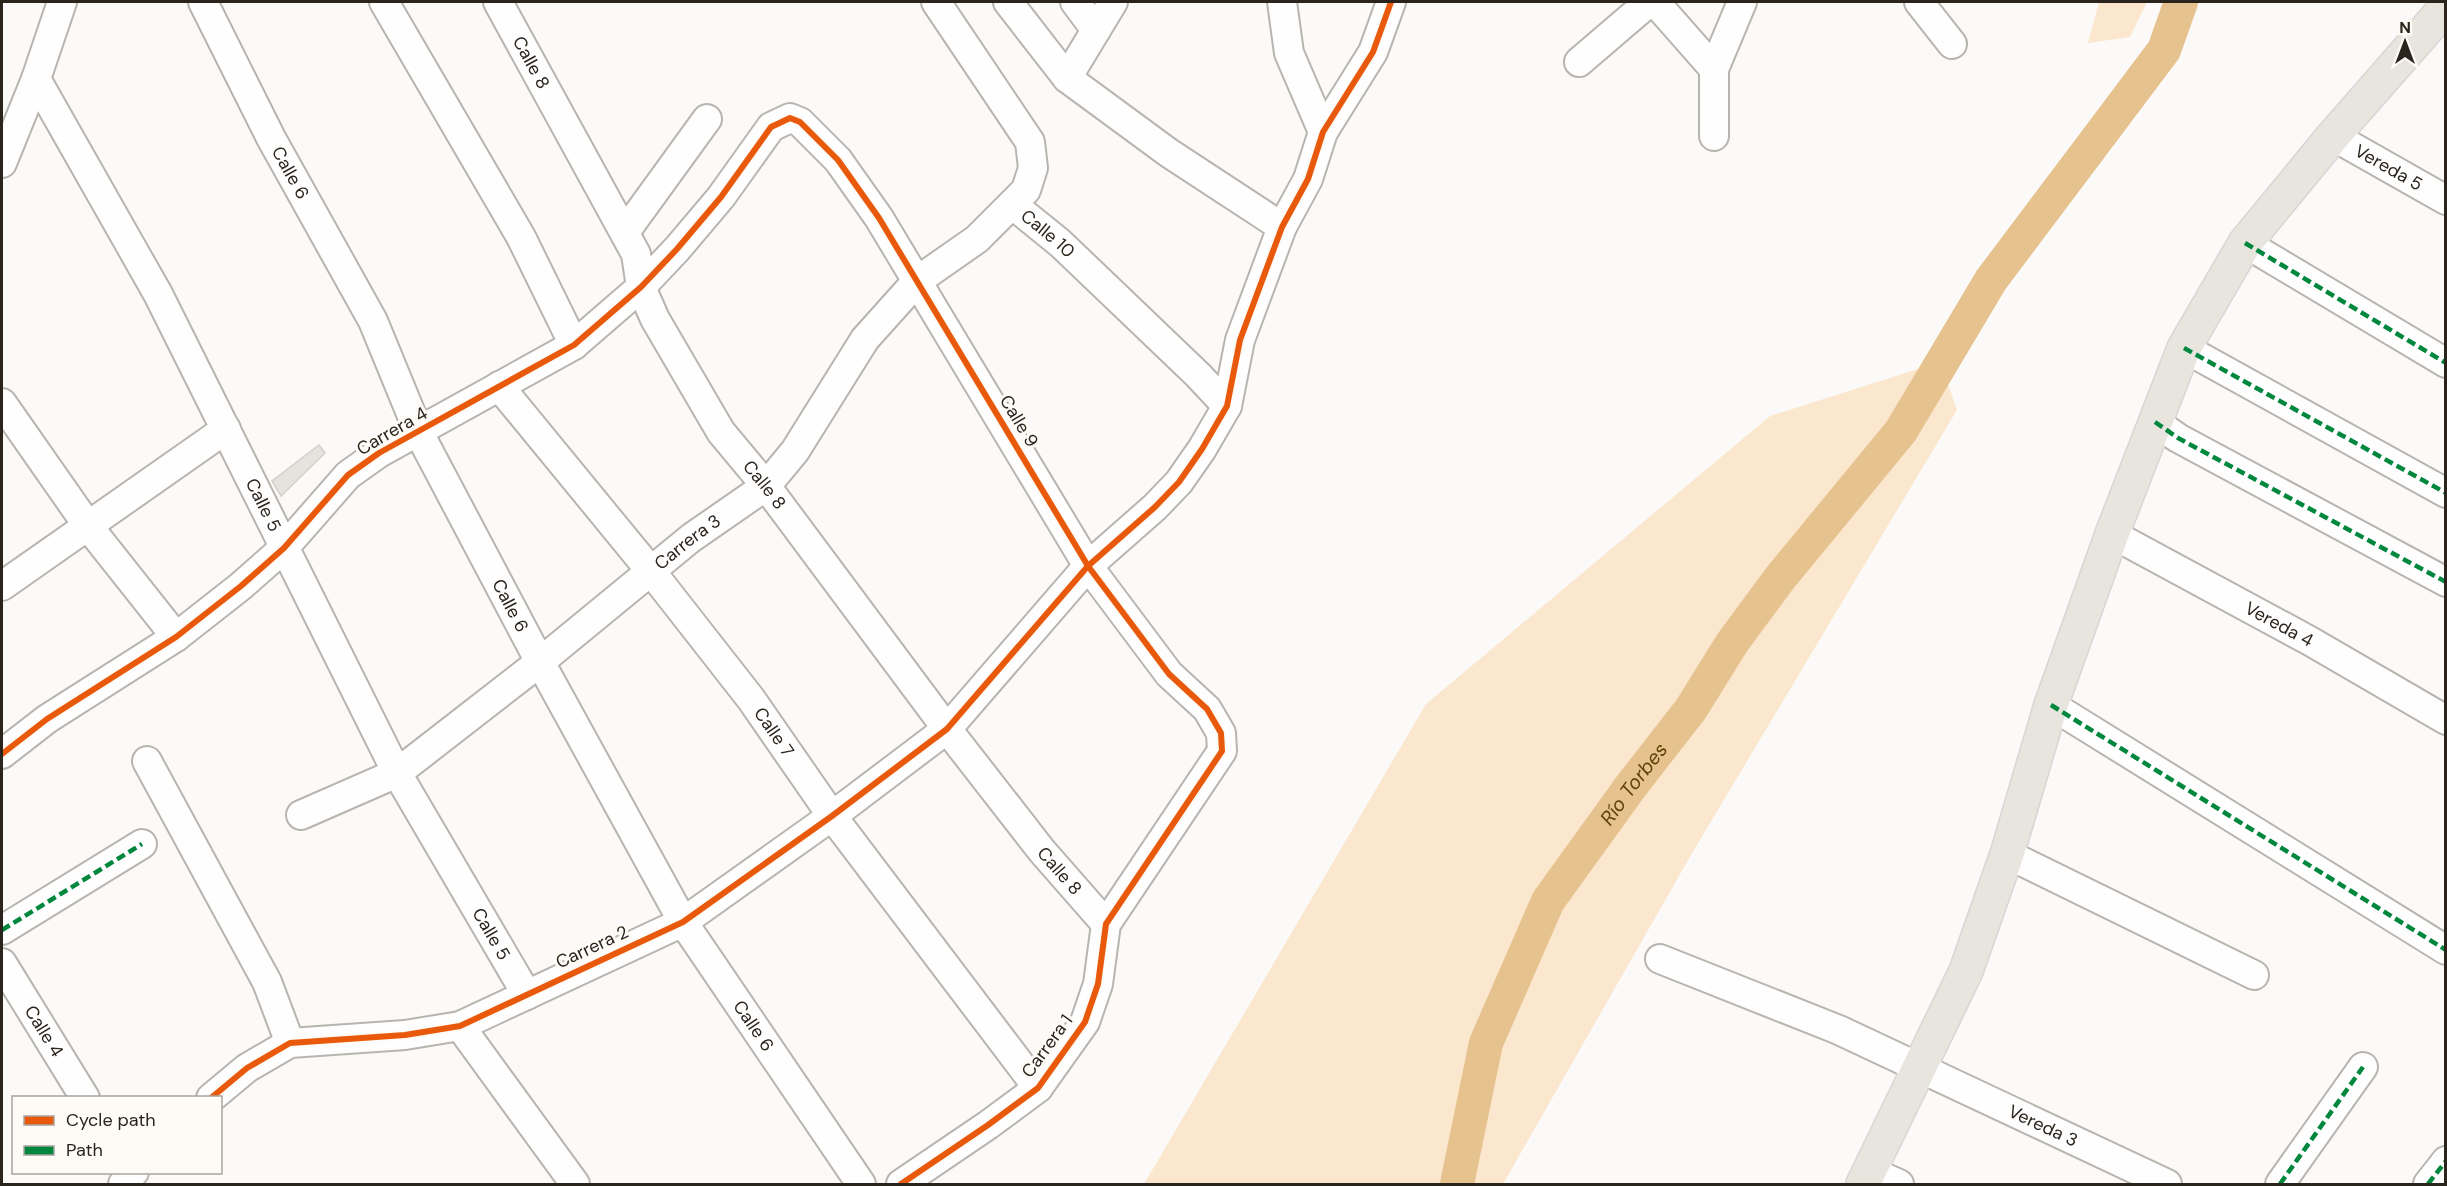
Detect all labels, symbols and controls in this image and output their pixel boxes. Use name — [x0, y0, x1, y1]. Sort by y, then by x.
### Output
north arrow — [2375, 12, 2435, 72]
text: N — [2399, 17, 2411, 38]
street label: Calle 8 — [507, 32, 555, 93]
street label: Vereda 5 — [2350, 139, 2427, 196]
street label: Calle 6 — [266, 142, 315, 204]
street label: Calle 10 — [1016, 204, 1080, 263]
street label: Calle 9 — [994, 390, 1044, 452]
street label: Carrera 4 — [352, 401, 432, 461]
street label: Calle 8 — [737, 455, 792, 514]
street label: Calle 5 — [240, 474, 287, 536]
street label: Carrera 3 — [649, 509, 726, 575]
street label: Calle 6 — [486, 575, 534, 637]
street label: Vereda 4 — [2241, 596, 2318, 653]
street label: Calle 7 — [748, 702, 799, 762]
water label: Río Torbes — [1594, 737, 1673, 830]
street label: Calle 8 — [1032, 842, 1087, 900]
street label: Calle 5 — [467, 903, 516, 964]
street label: Carrera 2 — [552, 920, 632, 974]
street label: Calle 6 — [728, 996, 780, 1056]
street label: Calle 4 — [19, 1001, 69, 1062]
street label: Carrera 1 — [1016, 1010, 1078, 1082]
legend — [12, 1096, 222, 1174]
street label: Vereda 3 — [2004, 1099, 2082, 1152]
text: Cycle path — [66, 1108, 156, 1132]
text: Path — [66, 1138, 103, 1162]

